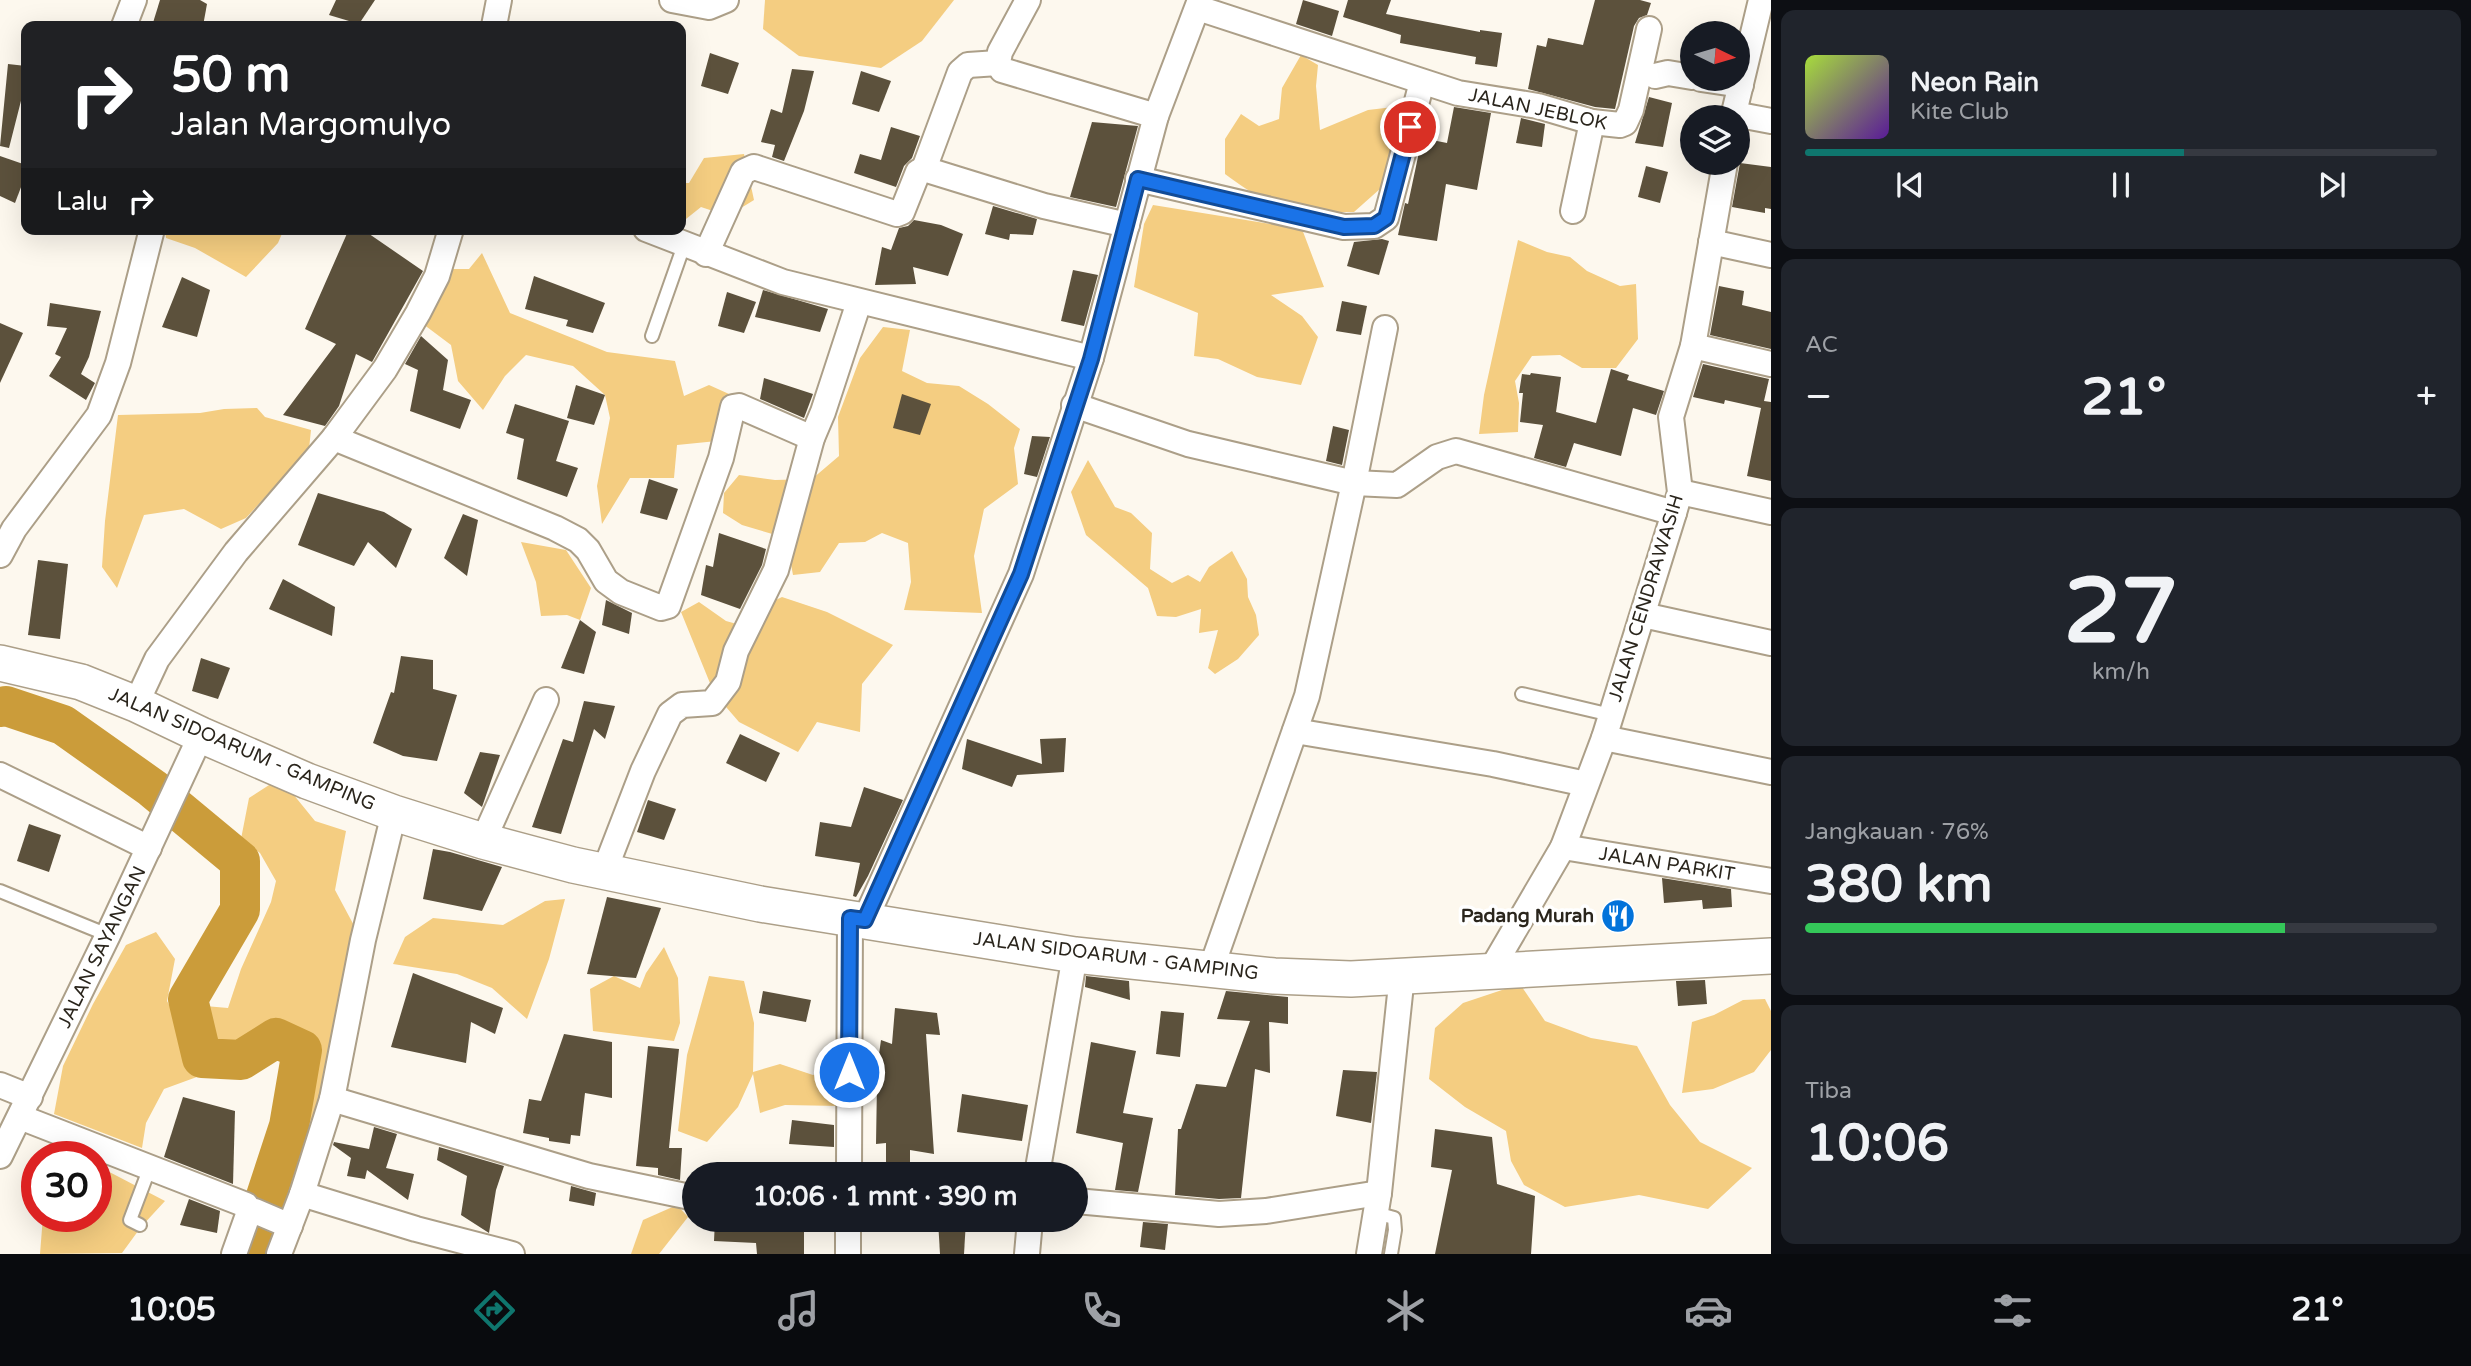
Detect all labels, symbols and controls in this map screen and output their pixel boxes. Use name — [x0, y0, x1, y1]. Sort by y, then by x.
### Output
north arrow — [1680, 21, 1750, 91]
map controls — [1680, 21, 1750, 175]
text: 50 m — [171, 46, 290, 105]
icon: right — [56, 49, 147, 140]
text: Neon Rain — [1910, 67, 2039, 98]
street label: JALAN JEBLOK — [1467, 84, 1610, 134]
pin — [1380, 97, 1440, 157]
text: Kite Club — [1910, 98, 2009, 126]
button: layers — [1680, 105, 1750, 175]
text: Jalan Margomulyo — [171, 106, 451, 144]
icon: arrive — [1391, 108, 1429, 146]
icon: previous — [1891, 166, 1929, 204]
icon: pause — [2102, 166, 2140, 204]
icon: next — [2313, 166, 2351, 204]
icon: right — [122, 182, 160, 220]
text: Lalu — [56, 186, 108, 217]
text: AC — [1805, 331, 1838, 359]
text: 21° — [2081, 366, 2166, 429]
text: − — [1805, 374, 1832, 420]
text: + — [2416, 374, 2437, 420]
street label: JALAN CENDRAWASIH — [1604, 492, 1688, 704]
text: 27 — [2064, 557, 2178, 667]
text: km/h — [2092, 658, 2150, 686]
street label: JALAN SIDOARUM - GAMPING — [105, 683, 379, 815]
text: Jangkauan · 76% — [1805, 818, 1989, 846]
street label: JALAN PARKIT — [1597, 842, 1737, 886]
text: 380 km — [1805, 853, 1993, 916]
street label: JALAN SAYANGAN — [53, 863, 151, 1031]
restaurant icon: Padang Murah — [1599, 897, 1637, 935]
place label: Padang Murah — [1461, 905, 1594, 928]
street label: JALAN SIDOARUM - GAMPING — [972, 928, 1260, 984]
position arrow — [812, 1035, 886, 1109]
text: Tiba — [1805, 1077, 1852, 1105]
text: 10:06 — [1805, 1112, 1949, 1175]
speed limit sign: 30 — [21, 1141, 112, 1232]
text: 10:06 · 1 mnt · 390 m — [753, 1181, 1017, 1212]
icon: directions — [470, 1286, 519, 1335]
icon: music — [774, 1286, 823, 1335]
icon: phone — [1077, 1286, 1126, 1335]
icon: climate — [1381, 1286, 1430, 1335]
icon: car — [1684, 1286, 1733, 1335]
icon: filters — [1988, 1286, 2037, 1335]
text: 10:05 — [127, 1291, 216, 1329]
text: 21° — [2291, 1291, 2344, 1329]

